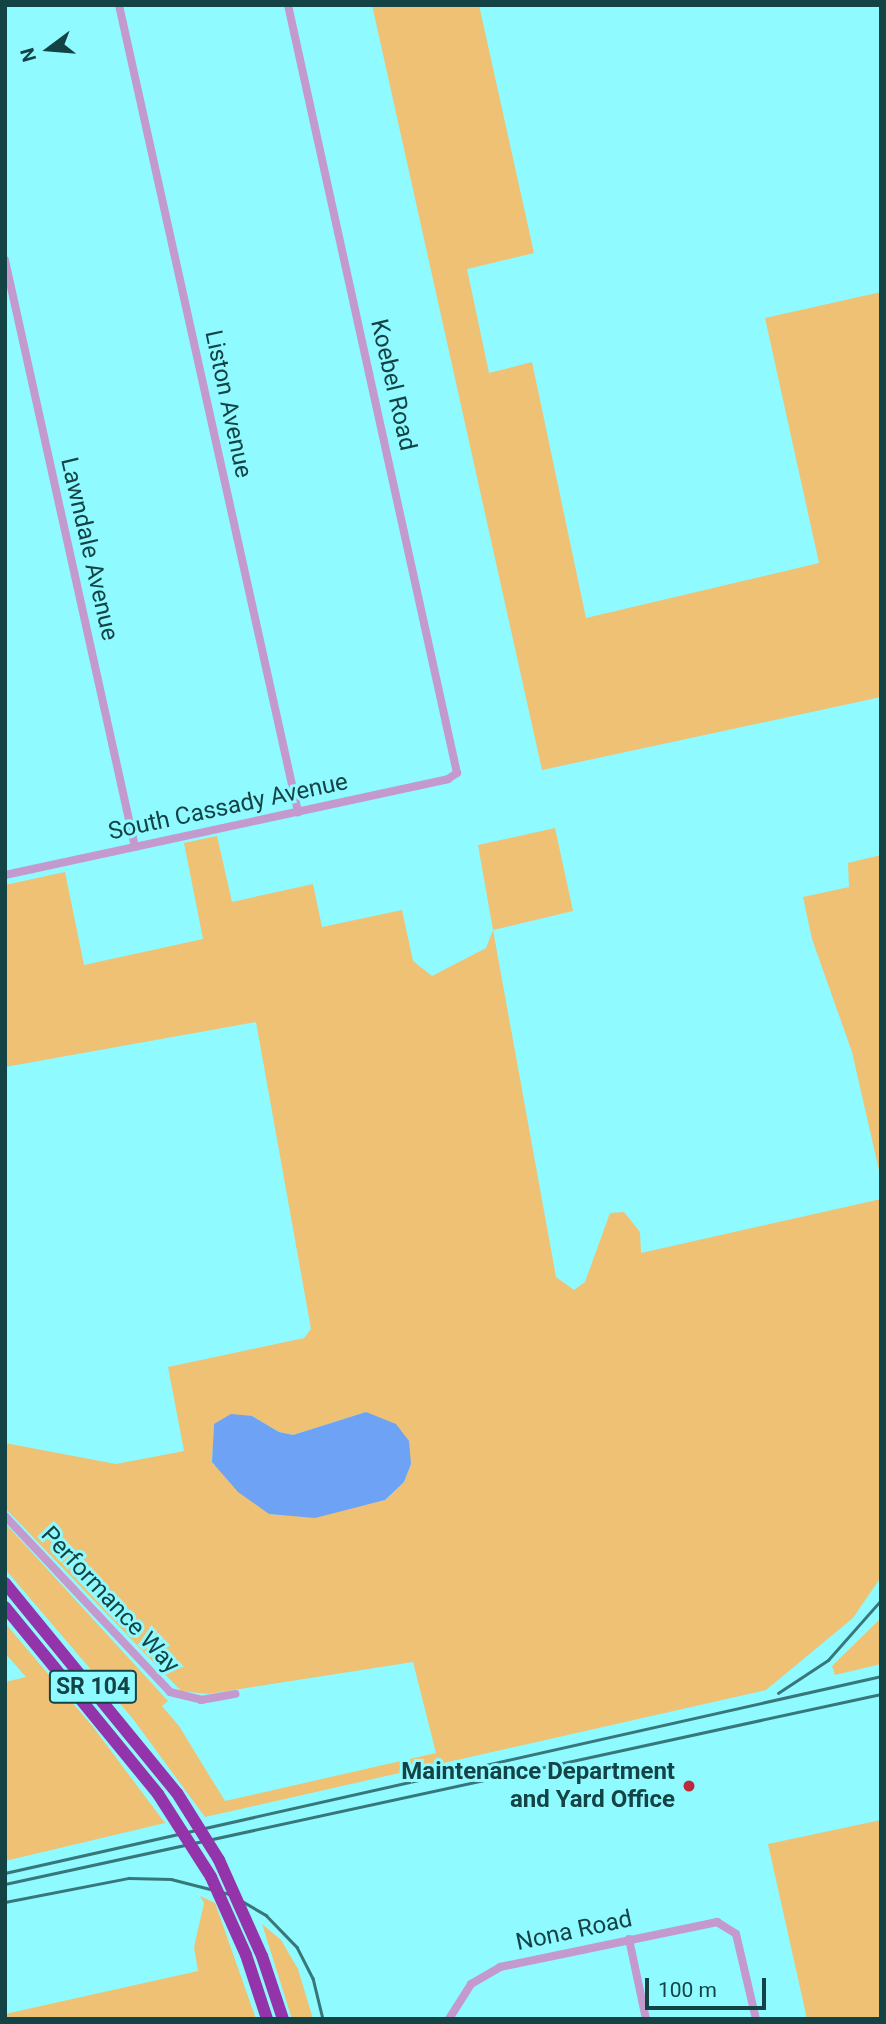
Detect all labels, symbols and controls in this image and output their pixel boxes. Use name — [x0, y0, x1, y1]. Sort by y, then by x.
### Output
north arrow — [14, 14, 84, 84]
text: N — [15, 45, 41, 65]
street label: Koebel Road — [364, 316, 422, 454]
street label: Liston Avenue — [198, 328, 258, 480]
street label: Lawndale Avenue — [54, 455, 124, 643]
street label: South Cassady Avenue — [106, 768, 350, 846]
street label: Performance Way — [35, 1521, 185, 1679]
road number: SR 104 — [48, 1668, 138, 1706]
place label: Maintenance Department and Yard Office — [401, 1758, 675, 1814]
marker: Maintenance Department and Yard Office — [681, 1778, 697, 1794]
street label: Nona Road — [513, 1905, 635, 1957]
scale bar — [648, 1965, 769, 2009]
text: 100 m — [658, 1978, 717, 2002]

